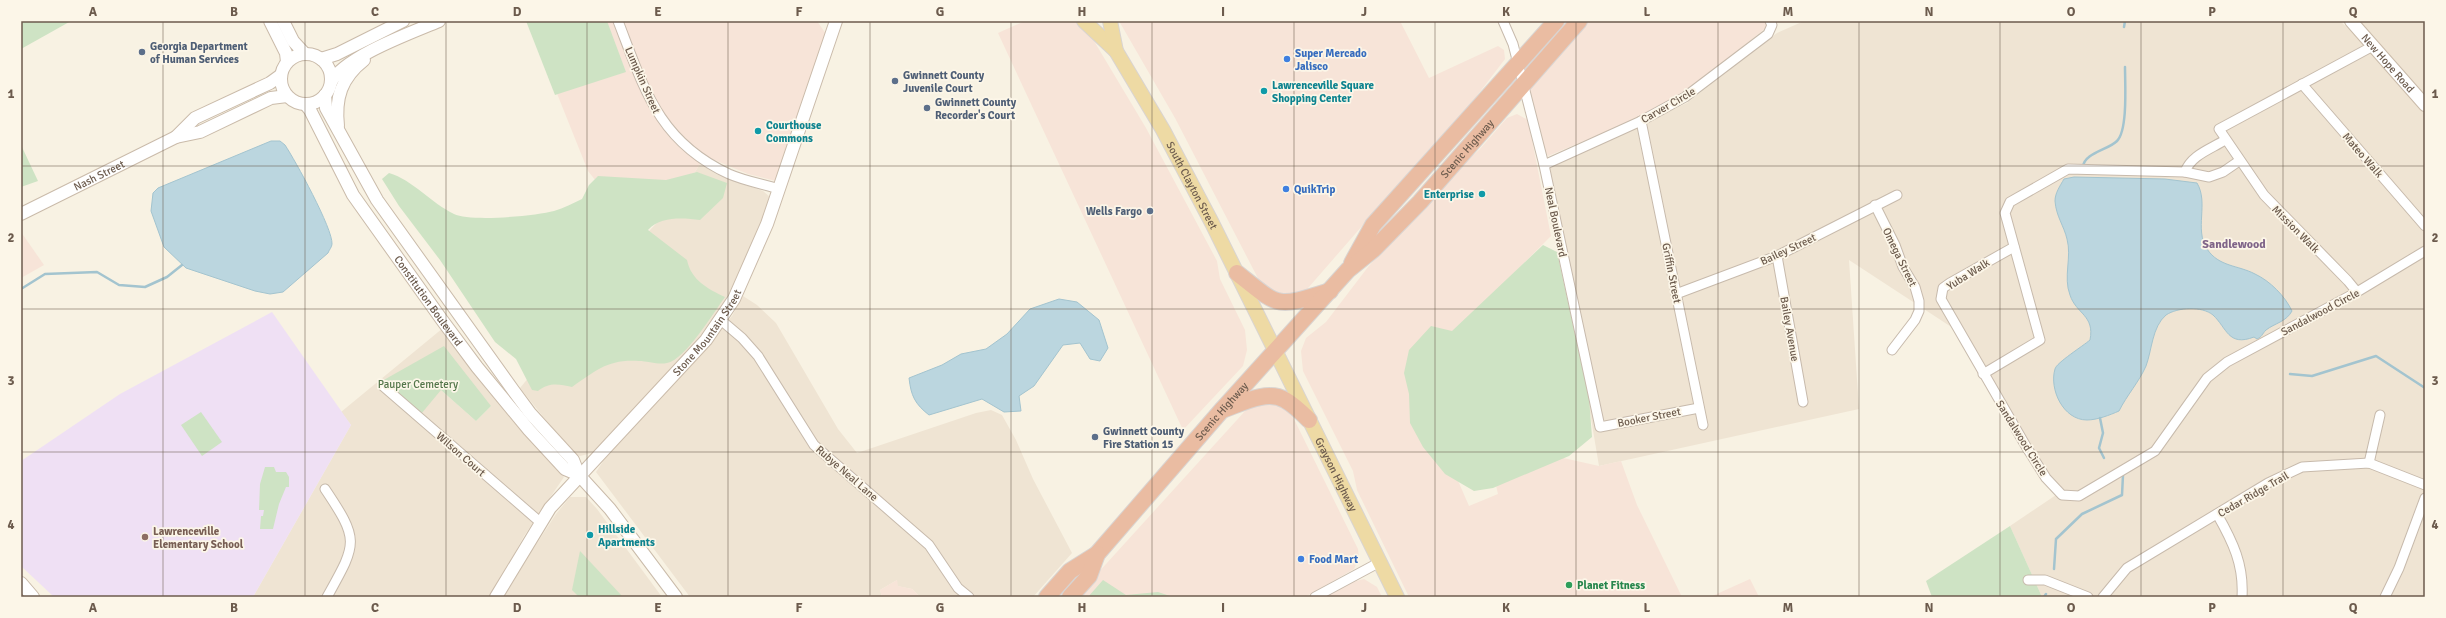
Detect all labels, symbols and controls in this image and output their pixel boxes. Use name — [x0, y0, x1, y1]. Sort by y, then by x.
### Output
text: A — [89, 4, 98, 20]
text: B — [230, 4, 238, 20]
text: C — [371, 4, 379, 20]
text: D — [513, 4, 522, 20]
text: E — [654, 4, 662, 20]
text: F — [796, 4, 803, 20]
text: G — [936, 4, 944, 20]
text: H — [1078, 4, 1086, 20]
text: I — [1221, 4, 1225, 20]
text: J — [1361, 4, 1367, 20]
text: K — [1502, 4, 1510, 20]
text: L — [1644, 4, 1651, 20]
text: M — [1783, 4, 1794, 20]
text: N — [1924, 4, 1934, 20]
text: O — [2067, 4, 2076, 20]
text: P — [2208, 4, 2216, 20]
text: Q — [2349, 4, 2358, 20]
street label: New Hope Road — [2358, 31, 2417, 95]
place label: Georgia Department of Human Services — [150, 40, 248, 66]
street label: Lumpkin Street — [622, 45, 663, 116]
marker: Georgia Department of Human Services — [137, 47, 147, 57]
place label: Super Mercado Jalisco — [1295, 47, 1367, 73]
marker: Super Mercado Jalisco — [1282, 54, 1292, 64]
place label: Gwinnett County Juvenile Court — [903, 69, 985, 95]
marker: Gwinnett County Juvenile Court — [890, 76, 900, 86]
place label: Lawrenceville Square Shopping Center — [1272, 79, 1375, 105]
street label: Carver Circle — [1639, 85, 1698, 126]
text: 1 — [7, 86, 15, 102]
marker: Lawrenceville Square Shopping Center — [1259, 86, 1269, 96]
text: 1 — [2431, 86, 2439, 102]
place label: Gwinnett County Recorder's Court — [935, 96, 1017, 122]
marker: Gwinnett County Recorder's Court — [922, 103, 932, 113]
street label: Scenic Highway — [1438, 116, 1497, 181]
place label: Courthouse Commons — [766, 119, 822, 145]
marker: Courthouse Commons — [753, 126, 763, 136]
street label: Mateo Walk — [2340, 130, 2386, 181]
street label: South Clayton Street — [1163, 139, 1220, 232]
street label: Nash Street — [72, 158, 127, 194]
place label: QuikTrip — [1294, 183, 1335, 196]
marker: QuikTrip — [1281, 184, 1291, 194]
street label: Neal Boulevard — [1542, 186, 1569, 259]
place label: Enterprise — [1424, 188, 1475, 201]
marker: Enterprise — [1477, 189, 1487, 199]
street label: Mission Walk — [2269, 203, 2322, 256]
place label: Wells Fargo — [1086, 205, 1142, 218]
marker: Wells Fargo — [1145, 206, 1155, 216]
street label: Omega Street — [1880, 226, 1919, 289]
text: 2 — [7, 230, 15, 246]
text: 2 — [2431, 230, 2439, 246]
street label: Bailey Street — [1758, 231, 1818, 268]
district label: Sandlewood — [2202, 237, 2266, 252]
street label: Griffin Street — [1659, 242, 1684, 304]
street label: Constitution Boulevard — [391, 253, 465, 349]
street label: Yuba Walk — [1944, 256, 1993, 293]
street label: Sandalwood Circle — [2279, 286, 2362, 339]
street label: Stone Mountain Street — [670, 287, 744, 379]
street label: Bailey Avenue — [1777, 296, 1802, 363]
text: 3 — [7, 373, 15, 389]
text: 3 — [2431, 373, 2439, 389]
park label: Pauper Cemetery — [378, 378, 459, 391]
street label: Scenic Highway — [1192, 379, 1252, 443]
street label: Sandalwood Circle — [1993, 398, 2050, 479]
street label: Booker Street — [1616, 405, 1682, 430]
place label: Gwinnett County Fire Station 15 — [1103, 425, 1185, 451]
street label: Wilson Court — [433, 429, 488, 479]
marker: Gwinnett County Fire Station 15 — [1090, 432, 1100, 442]
street label: Grayson Highway — [1312, 435, 1360, 515]
street label: Rubye Neal Lane — [813, 443, 880, 504]
street label: Cedar Ridge Trail — [2215, 469, 2291, 520]
text: 4 — [7, 517, 15, 533]
text: 4 — [2431, 517, 2439, 533]
place label: Hillside Apartments — [598, 523, 655, 549]
place label: Lawrenceville Elementary School — [153, 525, 244, 551]
marker: Hillside Apartments — [585, 530, 595, 540]
marker: Lawrenceville Elementary School — [140, 532, 150, 542]
place label: Food Mart — [1309, 553, 1358, 566]
marker: Food Mart — [1296, 554, 1306, 564]
place label: Planet Fitness — [1577, 579, 1645, 592]
marker: Planet Fitness — [1564, 580, 1574, 590]
text: A — [89, 600, 98, 616]
text: B — [230, 600, 238, 616]
text: C — [371, 600, 379, 616]
text: D — [513, 600, 522, 616]
text: E — [654, 600, 662, 616]
text: F — [796, 600, 803, 616]
text: G — [936, 600, 944, 616]
text: H — [1078, 600, 1086, 616]
text: I — [1221, 600, 1225, 616]
text: J — [1361, 600, 1367, 616]
text: K — [1502, 600, 1510, 616]
text: L — [1644, 600, 1651, 616]
text: M — [1783, 600, 1794, 616]
text: N — [1924, 600, 1934, 616]
text: O — [2067, 600, 2076, 616]
text: P — [2208, 600, 2216, 616]
text: Q — [2349, 600, 2358, 616]

